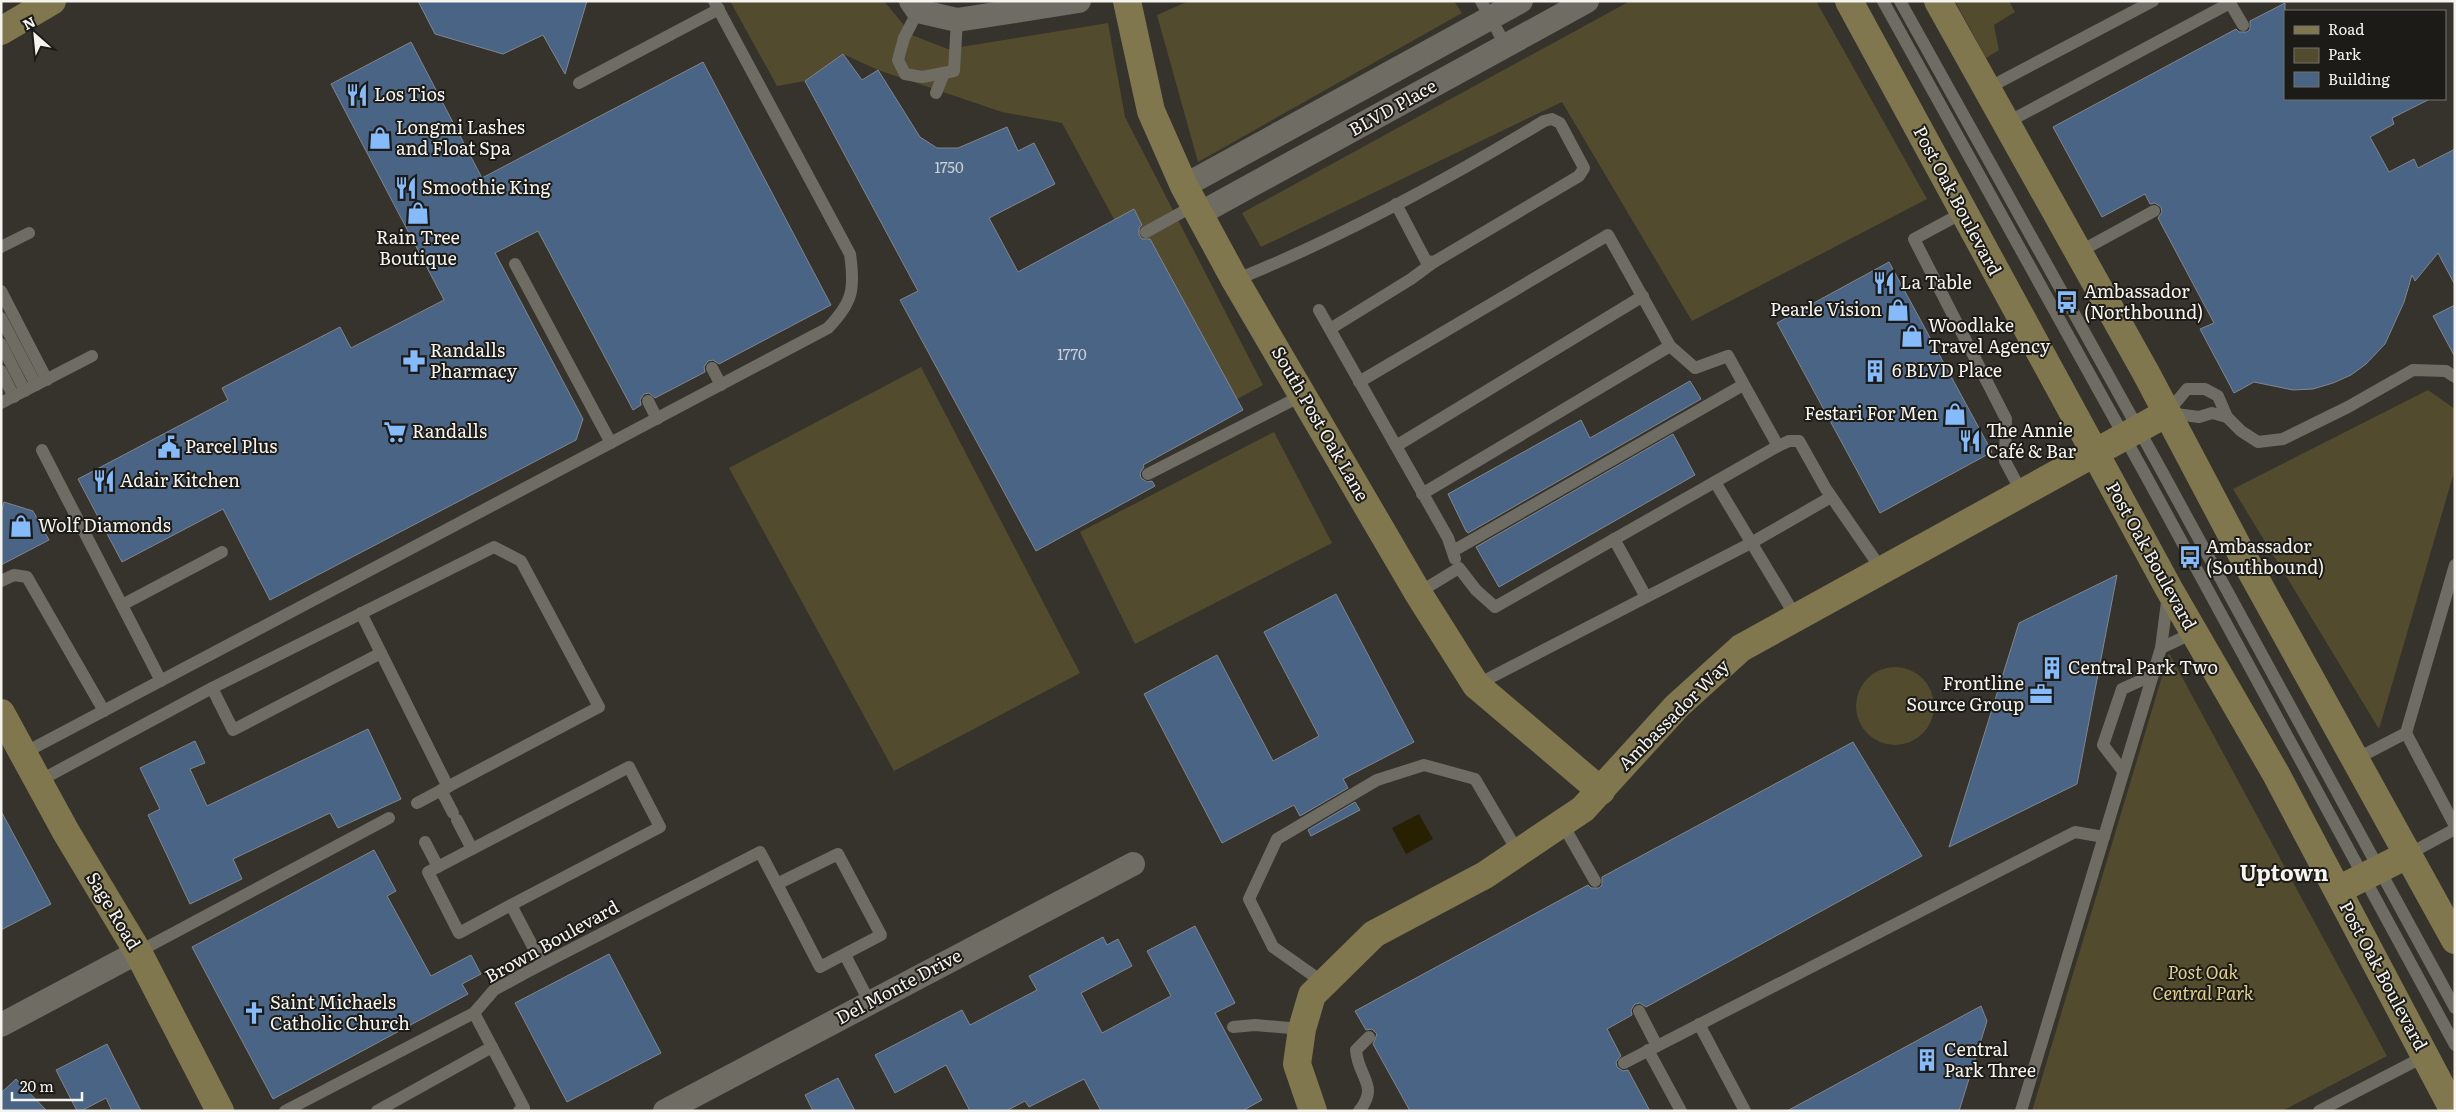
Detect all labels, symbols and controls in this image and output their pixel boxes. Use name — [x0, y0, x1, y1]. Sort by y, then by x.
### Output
north arrow — [10, 10, 60, 60]
legend — [2284, 10, 2446, 100]
text: N — [19, 11, 39, 34]
text: Road — [2328, 17, 2364, 40]
text: Park — [2328, 42, 2362, 65]
text: Building — [2328, 67, 2390, 90]
street label: BLVD Place — [1343, 71, 1441, 142]
place label: Los Tios — [374, 80, 445, 107]
restaurant icon: Los Tios — [344, 82, 370, 108]
place label: Longmi Lashes and Float Spa — [396, 113, 525, 161]
street label: Post Oak Boulevard — [1907, 121, 2009, 280]
shop icon: Longmi Lashes and Float Spa — [367, 125, 393, 151]
house number: 1750 — [934, 155, 964, 178]
place label: Smoothie King — [422, 173, 552, 200]
restaurant icon: Smoothie King — [393, 175, 419, 201]
shop icon: Rain Tree Boutique — [405, 200, 431, 226]
place label: Rain Tree Boutique — [376, 223, 460, 271]
place label: La Table — [1900, 268, 1972, 295]
restaurant icon: La Table — [1871, 270, 1897, 296]
place label: Ambassador (Northbound) — [2084, 277, 2203, 325]
bus stop icon: Ambassador (Northbound) — [2054, 289, 2080, 315]
place label: Pearle Vision — [1770, 295, 1882, 322]
shop icon: Pearle Vision — [1885, 297, 1911, 323]
place label: Woodlake Travel Agency — [1928, 311, 2051, 359]
shop icon: Woodlake Travel Agency — [1899, 323, 1925, 349]
place label: Randalls Pharmacy — [430, 336, 518, 384]
street label: South Post Oak Lane — [1266, 341, 1377, 506]
house number: 1770 — [1057, 342, 1087, 365]
pharmacy icon: Randalls Pharmacy — [401, 348, 427, 374]
place label: 6 BLVD Place — [1892, 356, 2002, 383]
building icon: 6 BLVD Place — [1862, 358, 1888, 384]
place label: Festari For Men — [1804, 399, 1938, 426]
shop icon: Festari For Men — [1942, 401, 1968, 427]
place label: The Annie Café & Bar — [1986, 416, 2076, 464]
place label: Randalls — [412, 417, 487, 444]
supermarket icon: Randalls — [382, 419, 408, 445]
restaurant icon: The Annie Café & Bar — [1957, 428, 1983, 454]
place label: Parcel Plus — [185, 432, 277, 459]
public building icon: Parcel Plus — [156, 434, 182, 460]
place label: Adair Kitchen — [120, 466, 240, 493]
restaurant icon: Adair Kitchen — [91, 468, 117, 494]
street label: Post Oak Boulevard — [2100, 476, 2204, 634]
place label: Wolf Diamonds — [38, 511, 171, 538]
shop icon: Wolf Diamonds — [8, 513, 34, 539]
place label: Ambassador (Southbound) — [2206, 532, 2324, 580]
bus stop icon: Ambassador (Southbound) — [2177, 544, 2203, 570]
street label: Ambassador Way — [1611, 652, 1735, 776]
place label: Central Park Two — [2068, 653, 2218, 680]
building icon: Central Park Two — [2039, 655, 2065, 681]
place label: Frontline Source Group — [1906, 669, 2024, 717]
office icon: Frontline Source Group — [2028, 681, 2054, 707]
district label: Uptown — [2240, 855, 2328, 888]
street label: Sage Road — [80, 866, 148, 954]
street label: Brown Boulevard — [479, 893, 623, 989]
street label: Post Oak Boulevard — [2333, 896, 2435, 1055]
street label: Del Monte Drive — [830, 941, 966, 1030]
park label: Post Oak Central Park — [2152, 958, 2254, 1006]
place label: Saint Michaels Catholic Church — [270, 988, 410, 1036]
church icon: Saint Michaels Catholic Church — [241, 1000, 267, 1026]
place label: Central Park Three — [1944, 1035, 2036, 1083]
building icon: Central Park Three — [1914, 1047, 1940, 1073]
scale bar — [12, 1070, 82, 1102]
text: 20 m — [20, 1074, 54, 1097]

